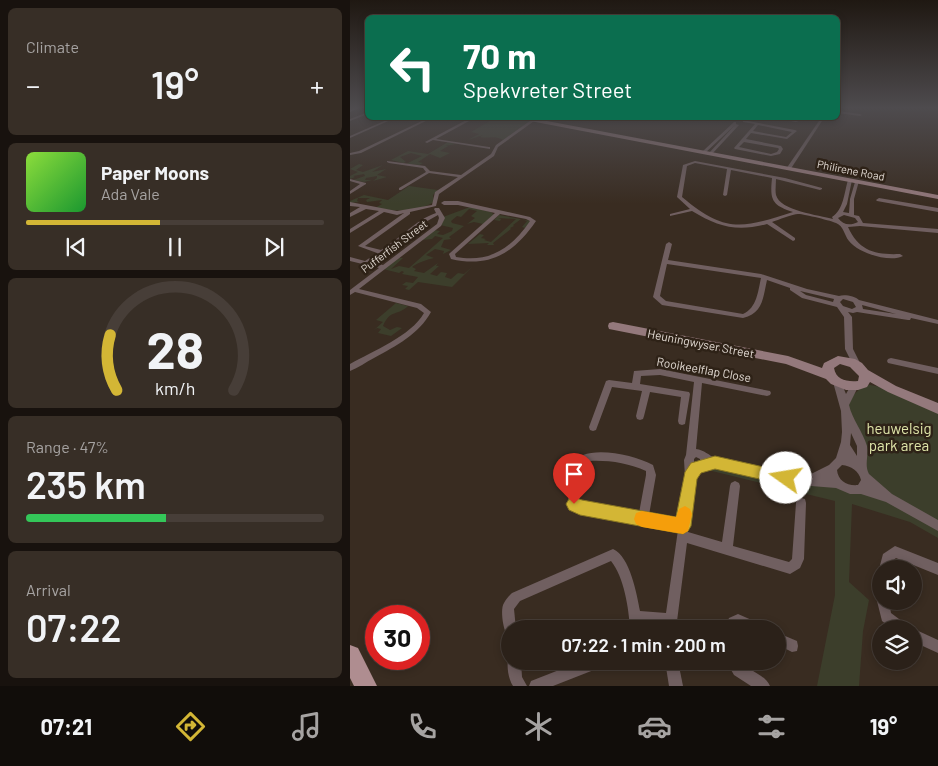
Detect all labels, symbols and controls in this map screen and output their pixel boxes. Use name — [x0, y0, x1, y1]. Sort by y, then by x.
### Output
text: 70 m — [463, 34, 537, 76]
icon: left — [380, 35, 445, 100]
text: Climate — [26, 37, 79, 56]
text: 19° — [151, 61, 199, 107]
text: − — [26, 68, 40, 102]
text: + — [310, 68, 324, 102]
text: Spekvreter Street — [463, 76, 632, 102]
street label: Philirene Road — [816, 157, 886, 183]
text: Paper Moons — [101, 161, 209, 184]
text: Ada Vale — [101, 184, 160, 203]
street label: Pufferfish Street — [358, 217, 430, 275]
icon: previous — [62, 233, 90, 261]
icon: pause — [161, 233, 189, 261]
icon: next — [260, 233, 288, 261]
text: 28 — [146, 317, 204, 379]
street label: Heuningwyser Street — [646, 326, 756, 360]
street label: Rooikeelflap Close — [656, 354, 752, 384]
text: km/h — [155, 377, 195, 399]
park label: heuwelsig park area — [866, 419, 932, 454]
text: Range · 47% — [26, 437, 109, 456]
position arrow — [759, 451, 811, 503]
pin — [553, 453, 595, 504]
icon: arrive — [560, 460, 588, 488]
text: 235 km — [26, 461, 146, 507]
map controls — [872, 560, 922, 670]
button: sound — [872, 560, 922, 610]
text: Arrival — [26, 580, 71, 599]
text: 07:22 — [26, 604, 122, 650]
speed limit sign: 30 — [365, 605, 430, 670]
button: layers — [872, 620, 922, 670]
text: 07:22 · 1 min · 200 m — [561, 633, 726, 656]
icon: directions — [173, 709, 208, 744]
icon: music — [289, 709, 324, 744]
icon: phone — [405, 709, 440, 744]
icon: climate — [521, 709, 556, 744]
icon: car — [637, 709, 672, 744]
icon: filters — [754, 709, 789, 744]
text: 07:21 — [41, 713, 92, 739]
text: 19° — [870, 713, 897, 739]

